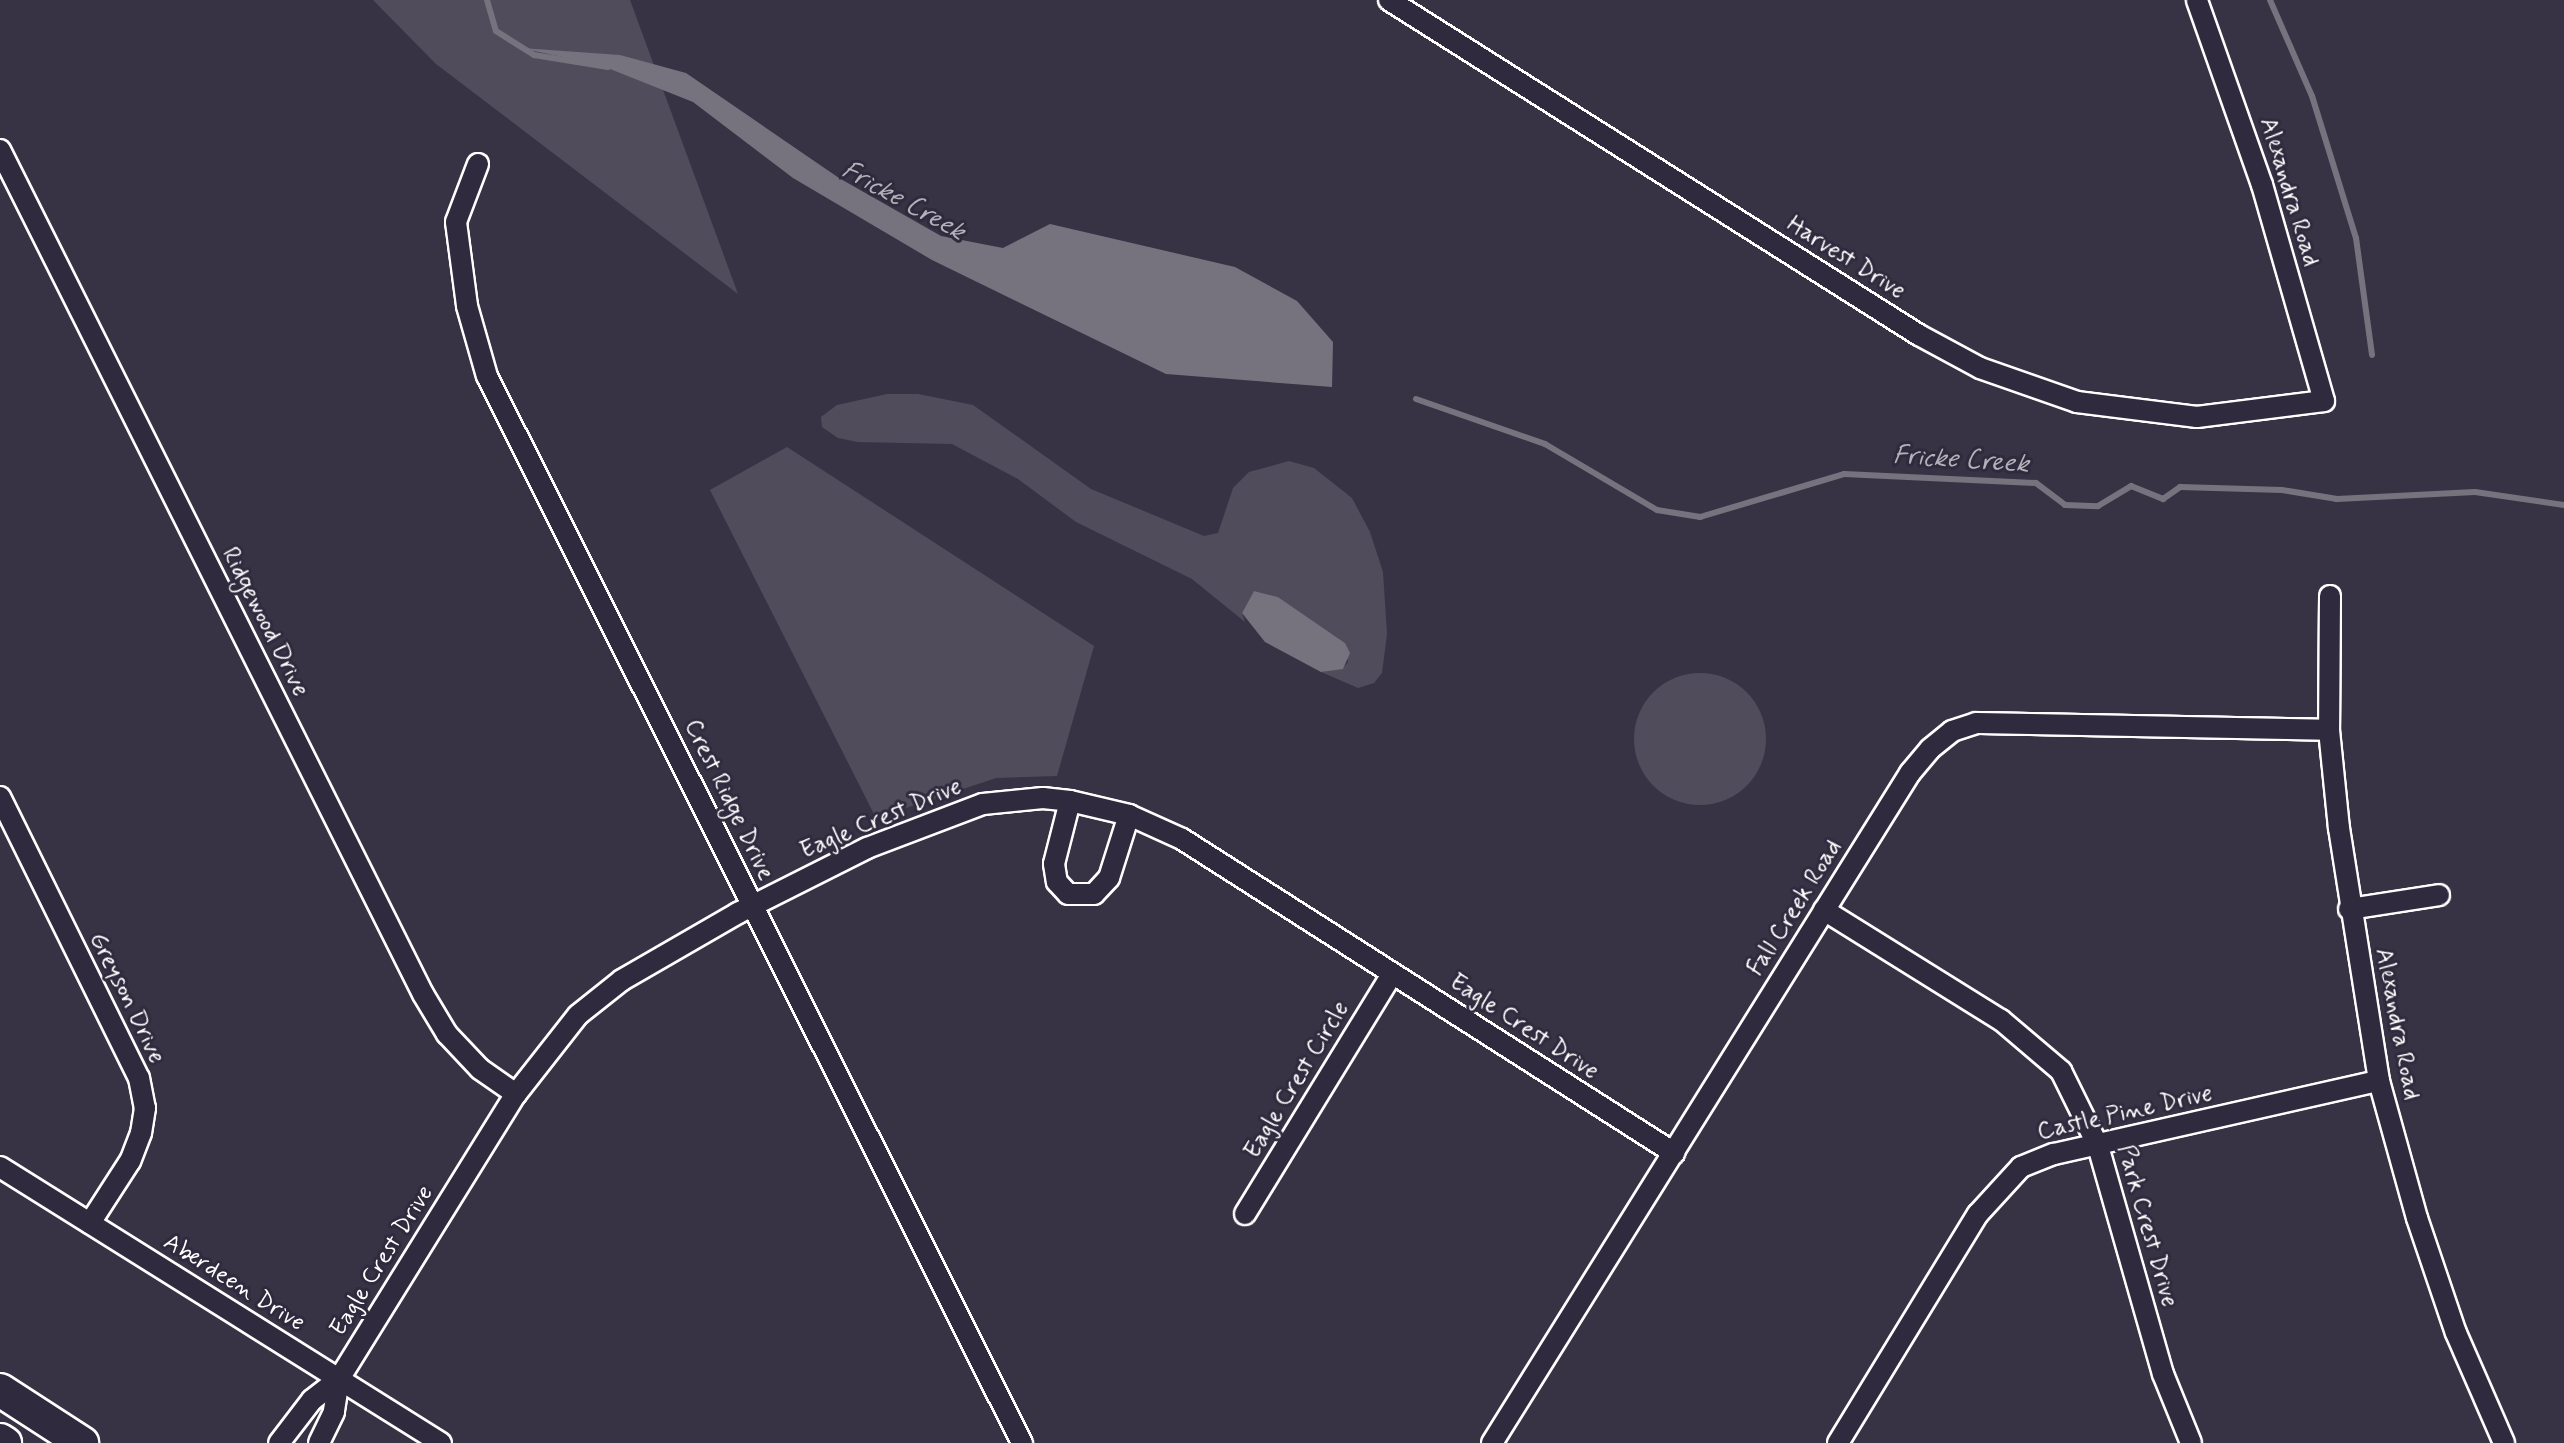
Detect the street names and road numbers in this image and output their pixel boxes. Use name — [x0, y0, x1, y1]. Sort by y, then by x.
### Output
street label: Alexandra Road — [2253, 114, 2325, 270]
street label: Harvest Drive — [1781, 210, 1911, 306]
street label: Ridgewood Drive — [216, 544, 314, 700]
street label: Crest Ridge Drive — [678, 715, 780, 885]
street label: Eagle Crest Drive — [796, 772, 966, 866]
street label: Fall Creek Road — [1742, 834, 1848, 982]
street label: Greyson Drive — [83, 929, 171, 1067]
street label: Alexandra Road — [2368, 945, 2426, 1103]
street label: Eagle Crest Drive — [1444, 968, 1604, 1086]
street label: Eagle Crest Circle — [1238, 996, 1356, 1164]
street label: Castle Pine Drive — [2038, 1080, 2212, 1146]
street label: Park Crest Drive — [2110, 1142, 2184, 1310]
street label: Eagle Crest Drive — [324, 1180, 440, 1342]
street label: Aberdeen Drive — [158, 1228, 310, 1338]

